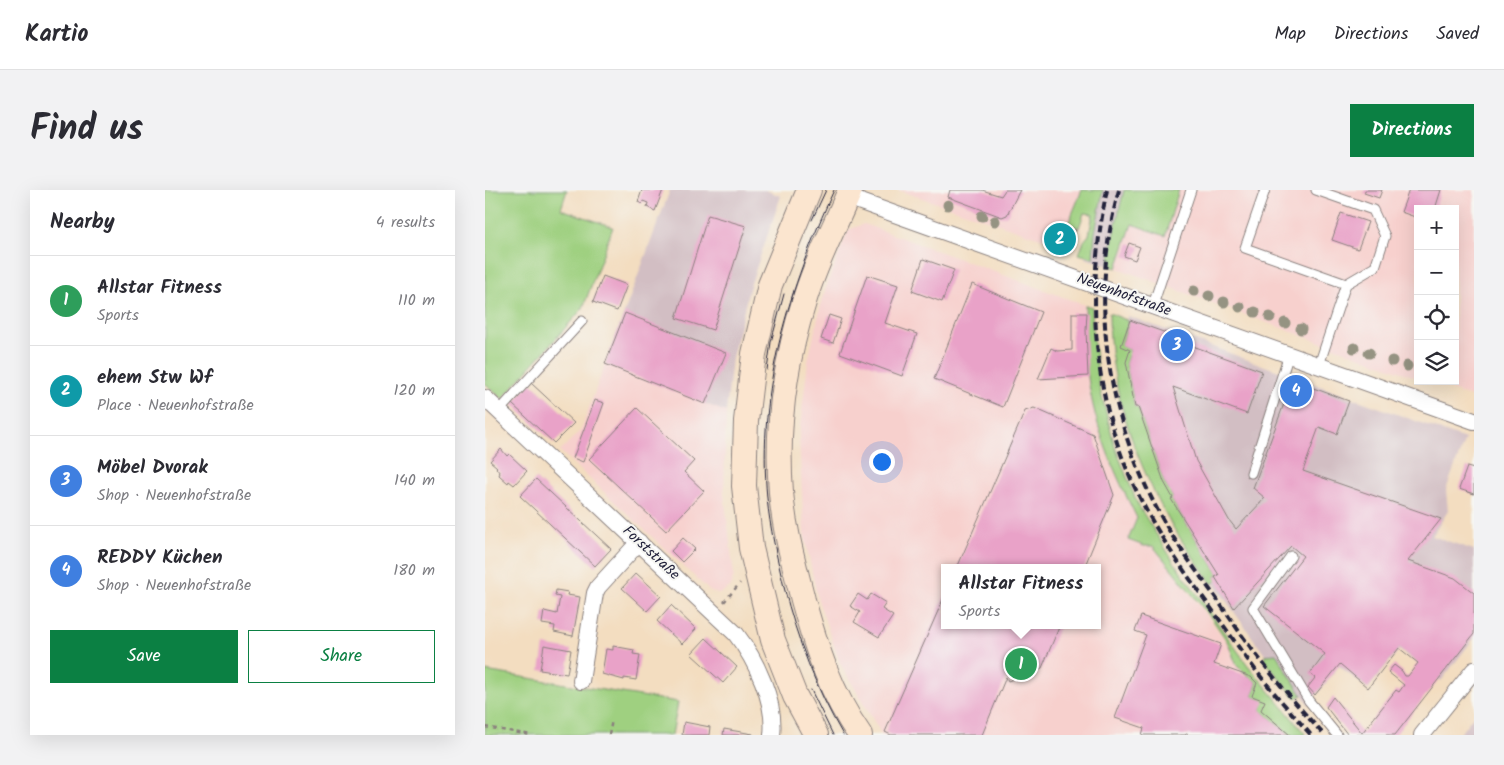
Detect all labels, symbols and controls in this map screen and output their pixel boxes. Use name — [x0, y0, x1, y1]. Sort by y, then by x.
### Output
text: Kartio — [25, 15, 88, 54]
text: Map — [1274, 20, 1306, 49]
text: Directions — [1334, 20, 1408, 49]
text: Saved — [1436, 20, 1479, 49]
text: Find us — [30, 102, 143, 158]
button: Directions — [1350, 104, 1474, 157]
map controls — [1414, 205, 1459, 385]
button: + — [1414, 205, 1459, 250]
text: Nearby — [50, 206, 115, 239]
text: 4 results — [376, 210, 435, 235]
pin: 2 — [1044, 220, 1076, 258]
button: − — [1414, 250, 1459, 295]
street label: Neuenhofstraße — [1073, 267, 1175, 323]
text: Allstar Fitness — [97, 273, 222, 303]
text: 1 — [64, 288, 68, 313]
text: 110 m — [398, 288, 435, 313]
button: locate — [1414, 295, 1459, 340]
text: Sports — [97, 303, 139, 328]
pin: 3 — [1161, 326, 1193, 364]
button: layers — [1414, 340, 1459, 385]
text: ehem Stw Wf — [97, 363, 212, 393]
pin: 4 — [1280, 372, 1312, 410]
text: 2 — [61, 378, 71, 403]
text: 120 m — [394, 378, 435, 403]
text: Place · Neuenhofstraße — [97, 393, 254, 418]
your location — [869, 449, 895, 475]
text: Möbel Dvorak — [97, 453, 208, 483]
text: 3 — [62, 468, 70, 493]
text: 140 m — [394, 468, 435, 493]
text: Shop · Neuenhofstraße — [97, 483, 251, 508]
street label: Forststraße — [617, 520, 686, 586]
text: REDDY Küchen — [97, 543, 223, 573]
text: 4 — [62, 558, 70, 583]
text: 180 m — [393, 558, 435, 583]
popup — [941, 564, 1101, 629]
text: Allstar Fitness — [959, 569, 1083, 599]
text: Shop · Neuenhofstraße — [97, 573, 251, 598]
text: Sports — [959, 599, 1000, 624]
button: Save — [50, 630, 238, 683]
button: Share — [248, 630, 435, 683]
pin: 1 — [1005, 645, 1037, 683]

